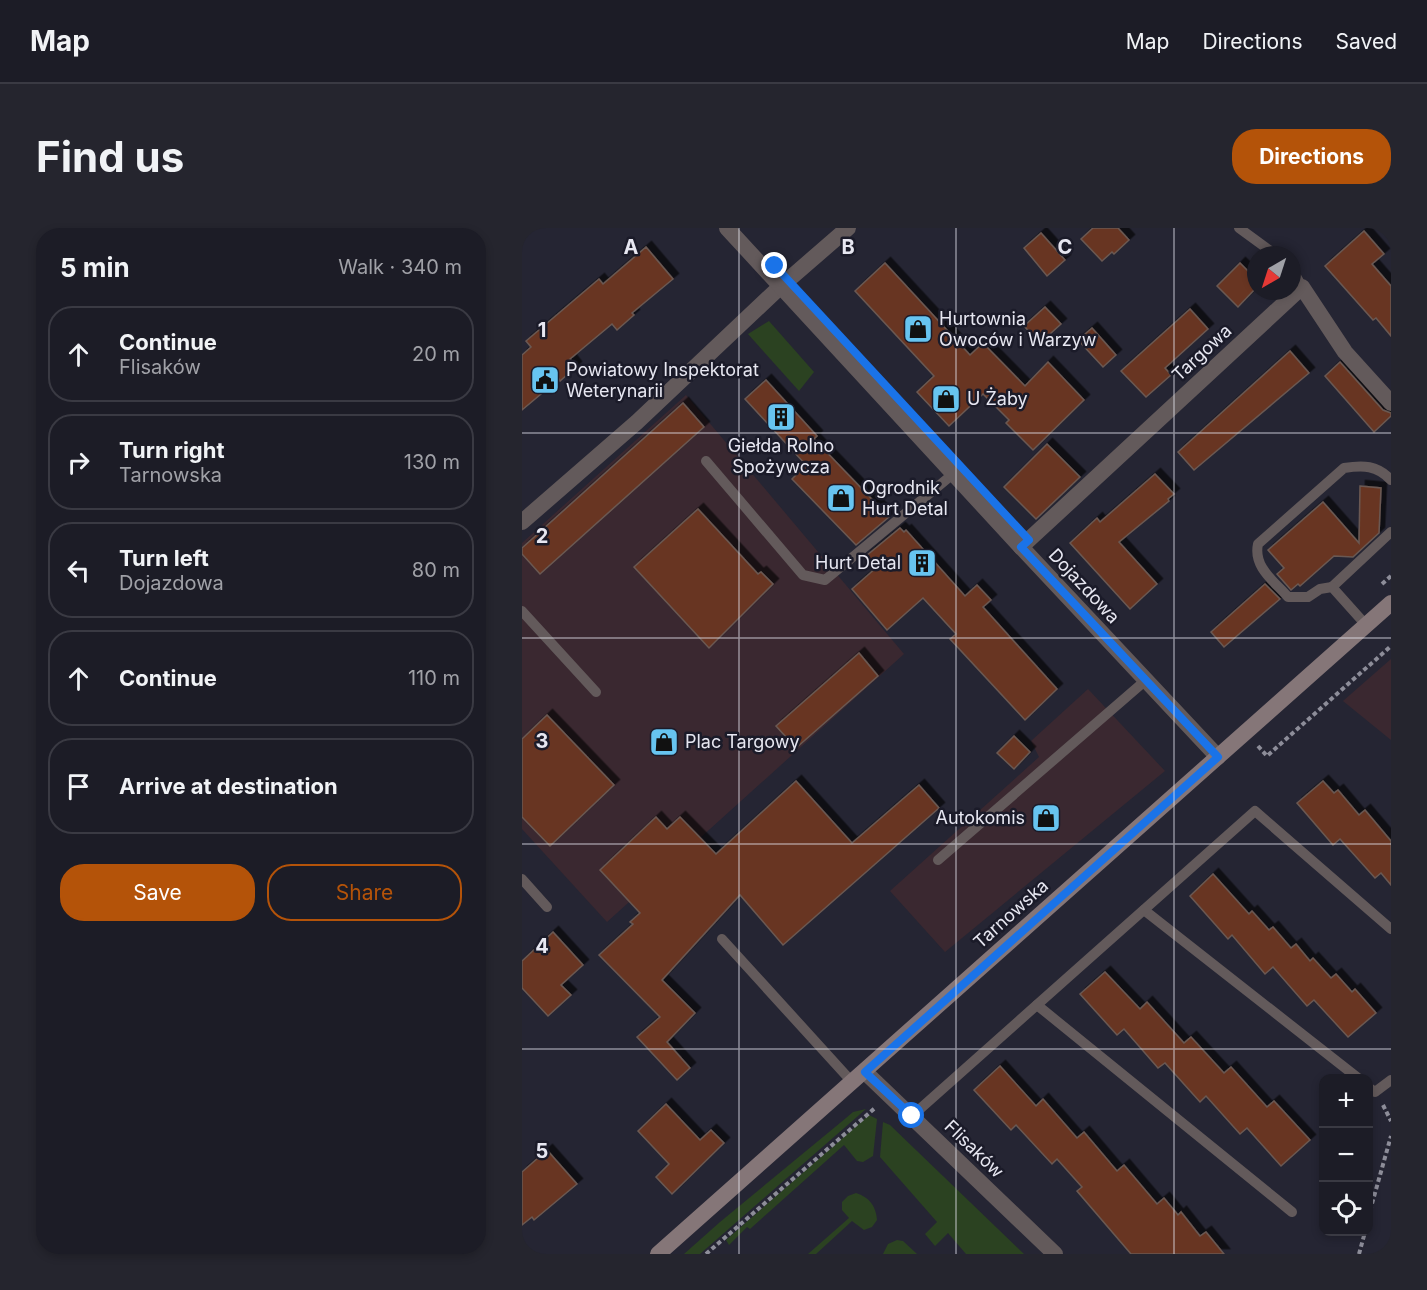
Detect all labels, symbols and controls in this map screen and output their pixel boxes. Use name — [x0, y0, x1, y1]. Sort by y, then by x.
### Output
text: Map — [30, 24, 90, 58]
text: Map — [1126, 29, 1169, 54]
text: Directions — [1202, 29, 1303, 54]
text: Saved — [1336, 29, 1397, 54]
button: Directions — [1232, 129, 1391, 184]
text: Find us — [36, 131, 184, 182]
text: A — [624, 235, 639, 259]
text: B — [841, 235, 855, 259]
text: C — [1058, 235, 1072, 259]
north arrow — [1247, 246, 1301, 300]
text: 5 min — [60, 252, 130, 283]
route end — [761, 252, 787, 278]
text: Walk · 340 m — [338, 255, 462, 279]
place label: Hurtownia Owoców i Warzyw — [939, 308, 1097, 350]
shop icon: Hurtownia Owoców i Warzyw — [902, 313, 934, 345]
text: 1 — [538, 318, 546, 342]
street label: Targowa — [1168, 320, 1236, 385]
text: Continue — [119, 329, 217, 355]
icon: ahead — [62, 338, 95, 371]
text: 20 m — [412, 342, 460, 366]
text: Flisaków — [119, 355, 201, 379]
place label: Powiatowy Inspektorat Weterynarii — [566, 359, 759, 401]
public building icon: Powiatowy Inspektorat Weterynarii — [529, 364, 561, 396]
shop icon: U Żaby — [930, 383, 962, 415]
place label: U Żaby — [967, 387, 1028, 409]
building icon: Giełda Rolno Spożywcza — [765, 401, 797, 433]
place label: Giełda Rolno Spożywcza — [728, 435, 834, 477]
text: Turn right — [119, 437, 225, 463]
icon: right — [62, 446, 95, 479]
text: 130 m — [404, 450, 460, 474]
text: Tarnowska — [119, 463, 222, 487]
place label: Ogrodnik Hurt Detal — [862, 477, 948, 519]
shop icon: Ogrodnik Hurt Detal — [825, 482, 857, 514]
text: 2 — [536, 524, 548, 548]
street label: Dojazdowa — [1045, 544, 1124, 627]
text: Turn left — [119, 545, 209, 571]
building icon: Hurt Detal — [906, 547, 938, 579]
place label: Hurt Detal — [815, 552, 901, 573]
icon: left — [62, 554, 95, 587]
text: 80 m — [412, 558, 460, 582]
text: Dojazdowa — [119, 571, 224, 595]
icon: ahead — [62, 662, 95, 695]
text: Continue — [119, 665, 217, 691]
text: 110 m — [408, 666, 460, 690]
shop icon: Plac Targowy — [648, 726, 680, 758]
text: 3 — [536, 729, 548, 753]
place label: Plac Targowy — [685, 731, 800, 752]
icon: arrive — [62, 770, 95, 803]
text: Arrive at destination — [119, 773, 338, 799]
shop icon: Autokomis — [1030, 802, 1062, 834]
place label: Autokomis — [936, 807, 1025, 828]
button: Save — [60, 864, 255, 921]
button: Share — [267, 864, 462, 921]
street label: Tarnowska — [969, 875, 1052, 952]
text: 4 — [535, 934, 549, 958]
map controls — [1319, 1074, 1373, 1236]
button: + — [1319, 1074, 1373, 1128]
route start — [898, 1102, 924, 1128]
street label: Flisaków — [941, 1116, 1008, 1182]
button: − — [1319, 1128, 1373, 1182]
text: 5 — [536, 1139, 548, 1163]
button: locate — [1319, 1182, 1373, 1236]

